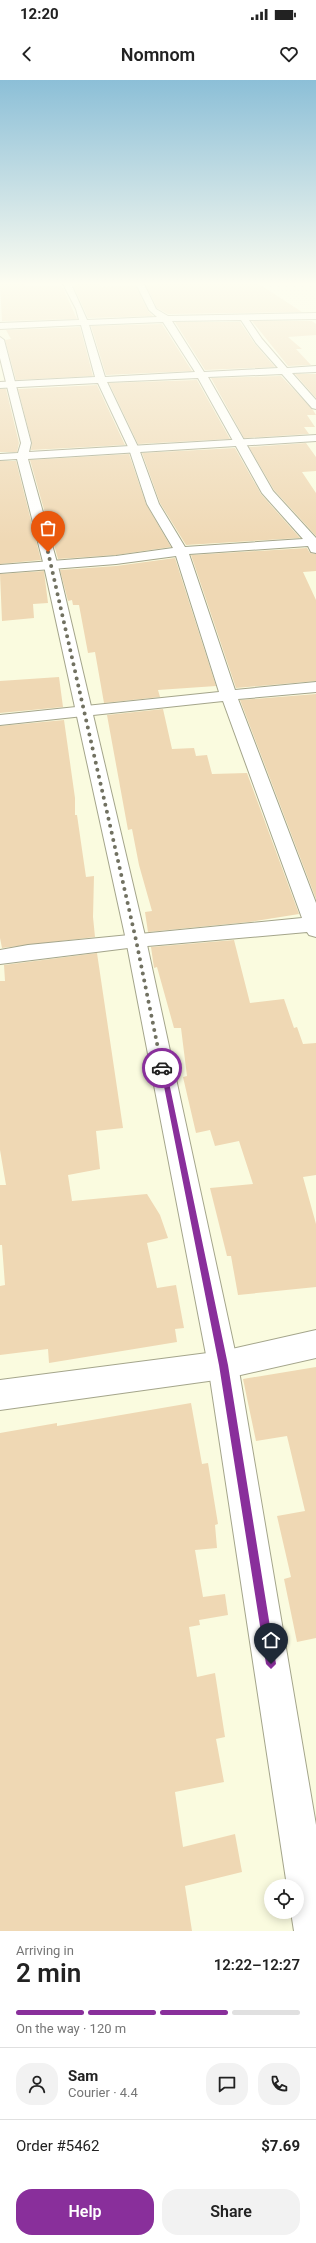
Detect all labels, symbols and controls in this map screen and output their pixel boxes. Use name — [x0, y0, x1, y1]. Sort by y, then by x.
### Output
text: 12:20 — [20, 5, 59, 23]
icon: back — [16, 43, 38, 65]
icon: heart — [278, 43, 300, 65]
text: Nomnom — [121, 44, 195, 65]
pin — [31, 511, 65, 552]
icon: bag — [37, 517, 59, 539]
courier — [142, 1048, 182, 1088]
icon: car — [151, 1057, 173, 1079]
pin — [254, 1623, 288, 1664]
icon: home — [260, 1629, 282, 1651]
map controls — [264, 1879, 304, 1919]
button: locate — [264, 1879, 304, 1919]
text: Arriving in — [16, 1943, 74, 1958]
text: 12:22–12:27 — [214, 1956, 300, 1974]
text: 2 min — [16, 1958, 81, 1988]
text: On the way · 120 m — [16, 2021, 126, 2036]
button: person — [16, 2063, 58, 2105]
button: chat — [206, 2063, 248, 2105]
button: phone — [258, 2063, 300, 2105]
text: Sam — [68, 2067, 98, 2085]
text: Courier · 4.4 — [68, 2085, 138, 2100]
text: Order #5462 — [16, 2137, 99, 2155]
text: $7.69 — [261, 2137, 300, 2155]
button: Help — [16, 2189, 154, 2235]
button: Share — [162, 2189, 300, 2235]

